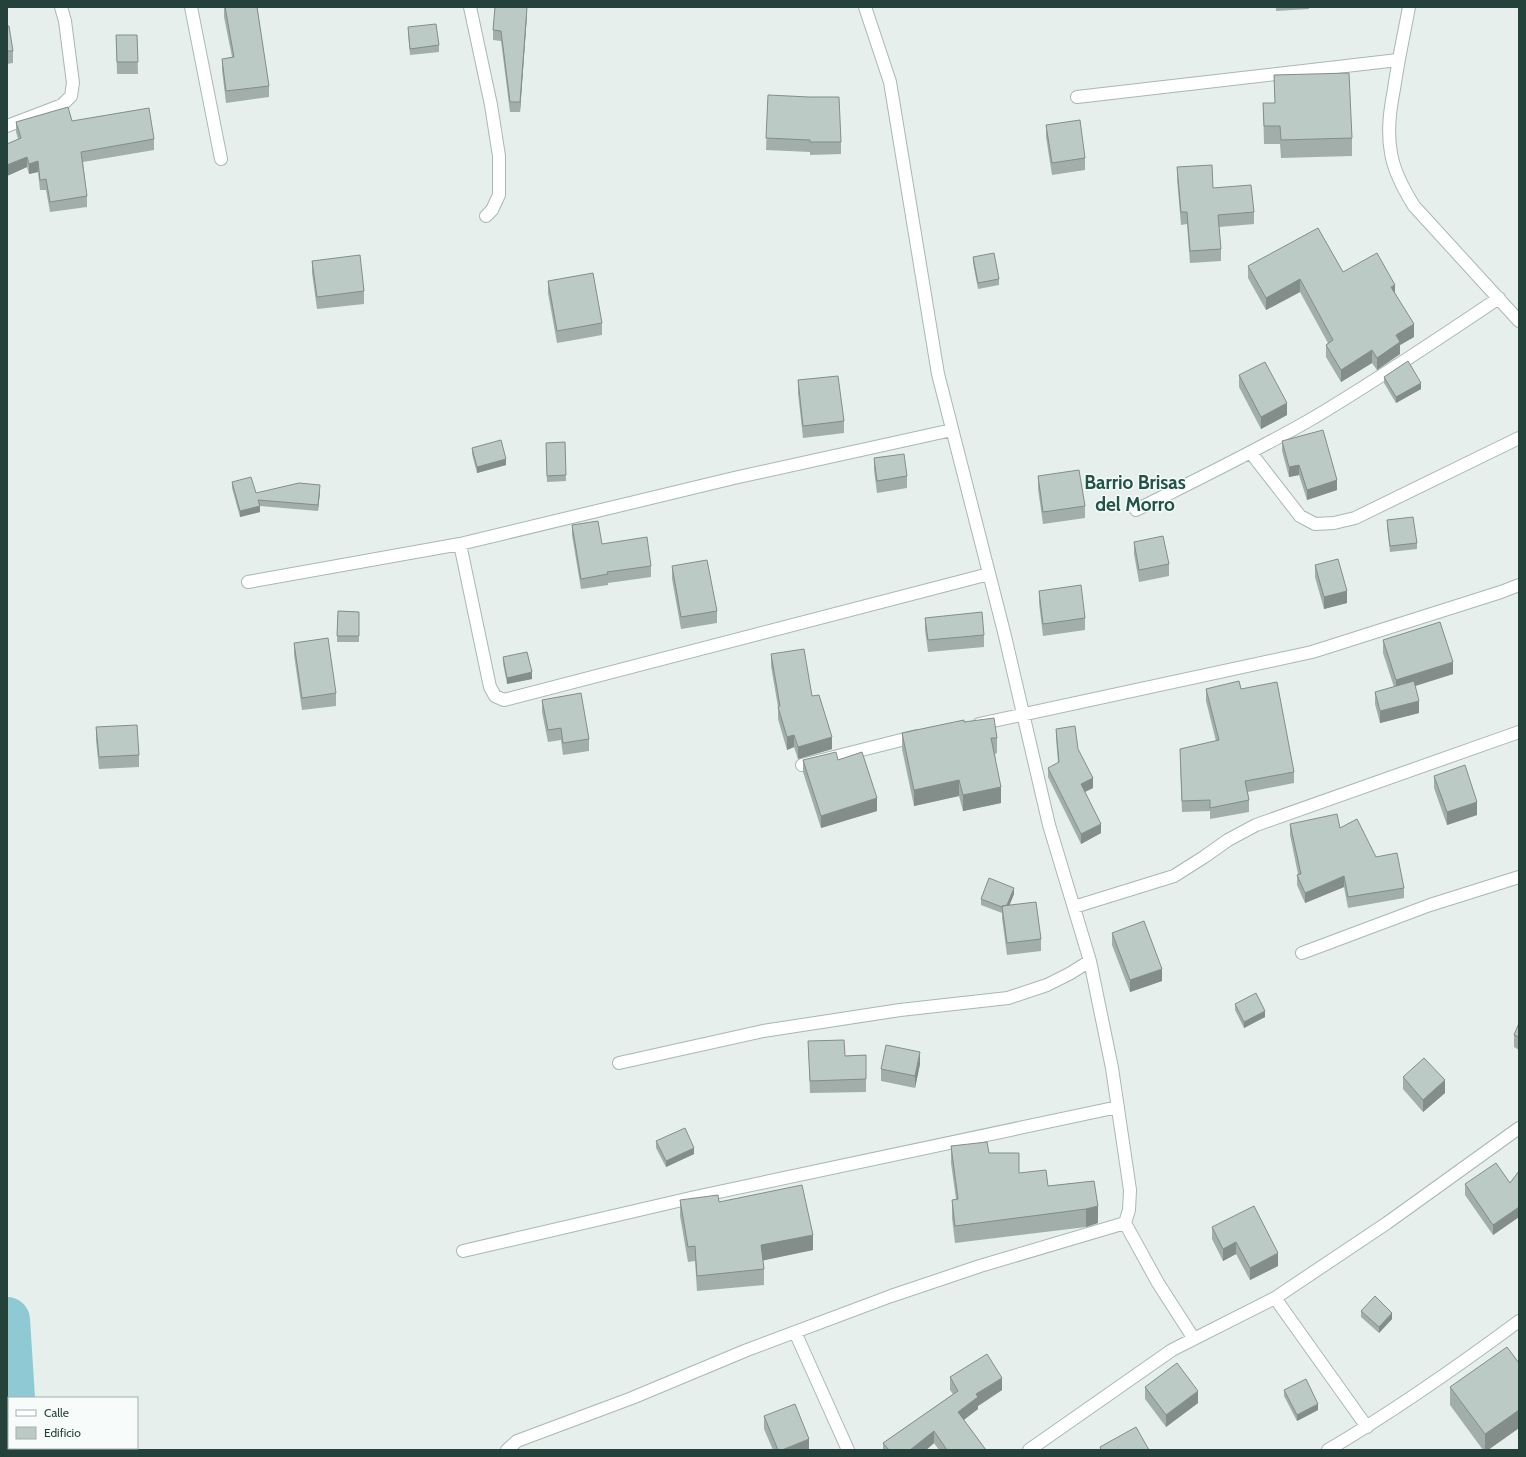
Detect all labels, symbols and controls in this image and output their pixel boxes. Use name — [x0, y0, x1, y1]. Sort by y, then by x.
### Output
district label: Barrio Brisas del Morro — [1084, 471, 1186, 516]
legend — [8, 1397, 138, 1449]
text: Calle — [44, 1405, 69, 1420]
text: Edificio — [44, 1425, 81, 1440]

